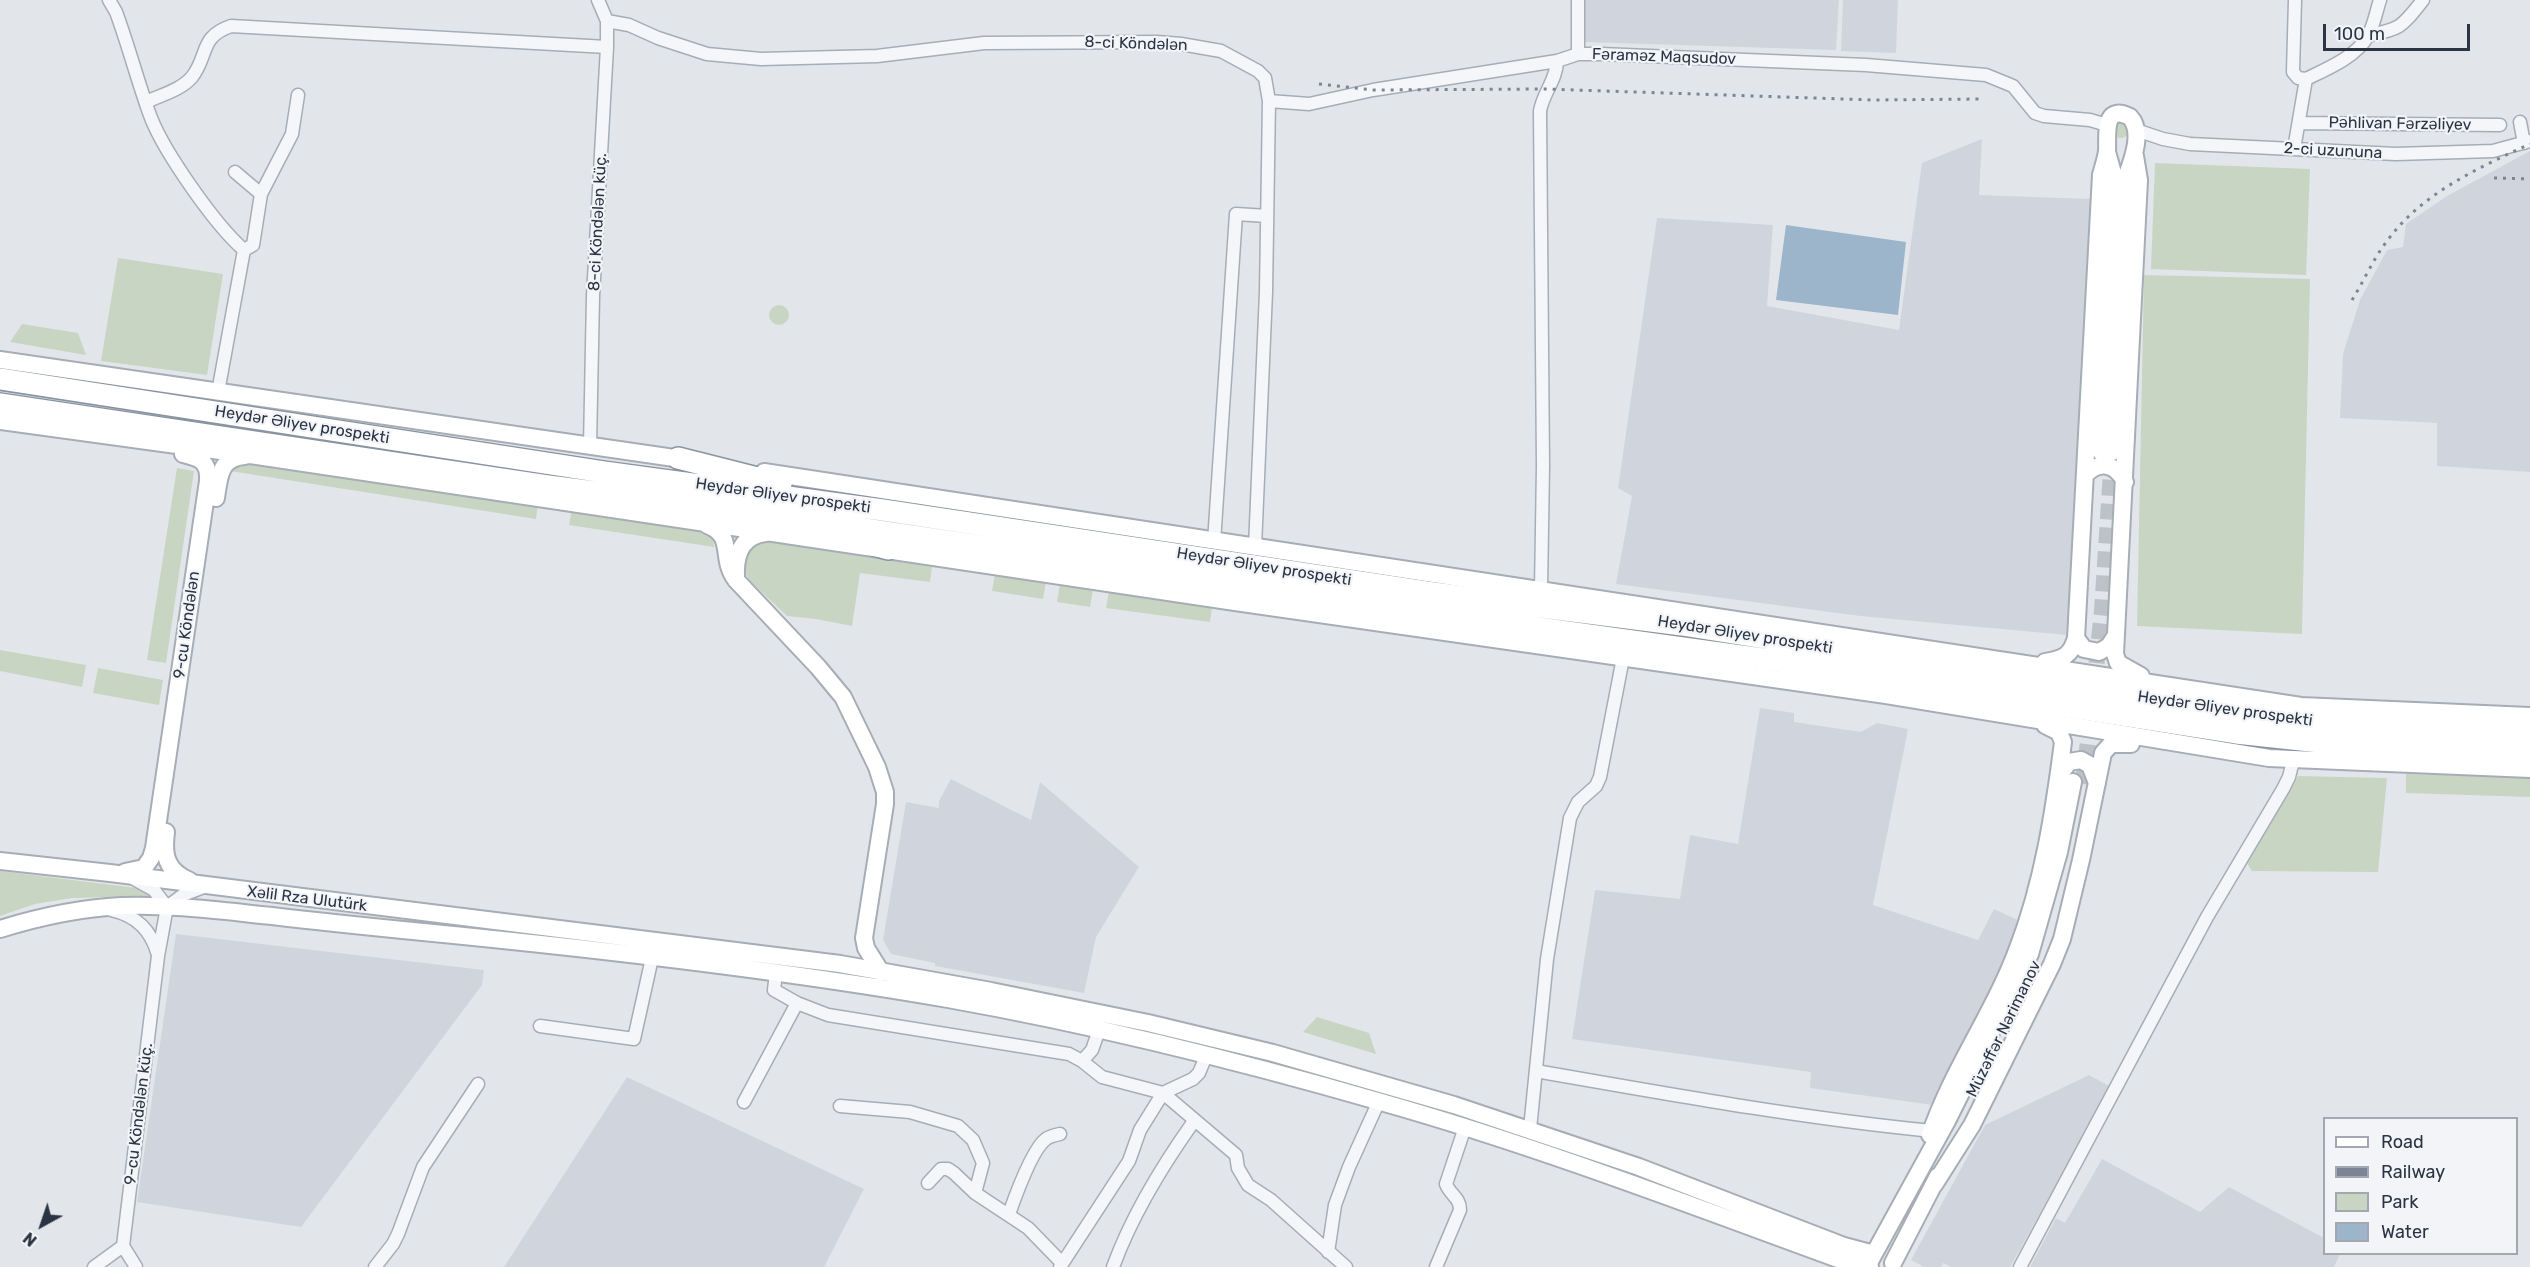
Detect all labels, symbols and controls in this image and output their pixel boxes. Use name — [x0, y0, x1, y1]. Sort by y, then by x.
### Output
scale bar — [2326, 12, 2473, 50]
text: 100 m — [2334, 23, 2385, 45]
street label: 8-ci Köndələn — [1084, 33, 1188, 55]
street label: Fəraməz Maqsudov — [1592, 45, 1736, 69]
street label: Pəhlivan Fərzəliyev — [2328, 113, 2472, 135]
street label: 2-ci uzununa — [2283, 139, 2383, 163]
street label: 8-ci Köndələn küç. — [585, 153, 611, 291]
street label: Heydər Əliyev prospekti — [213, 402, 391, 448]
street label: Heydər Əliyev prospekti — [694, 474, 872, 518]
street label: Heydər Əliyev prospekti — [1175, 544, 1353, 590]
street label: 9-cu Köndələn — [170, 570, 204, 680]
street label: Heydər Əliyev prospekti — [1656, 612, 1834, 658]
street label: Heydər Əliyev prospekti — [2136, 687, 2314, 731]
street label: Xəlil Rza Ulutürk — [246, 882, 368, 916]
street label: Müzəffər Nərimanov — [1963, 957, 2045, 1101]
street label: 9-cu Köndələn küç. — [121, 1042, 157, 1186]
legend — [2323, 1117, 2518, 1255]
text: Road — [2381, 1131, 2424, 1153]
text: Railway — [2381, 1161, 2445, 1183]
text: Park — [2381, 1191, 2418, 1213]
north arrow — [12, 1195, 72, 1255]
text: Water — [2381, 1221, 2429, 1243]
text: N — [20, 1228, 41, 1250]

